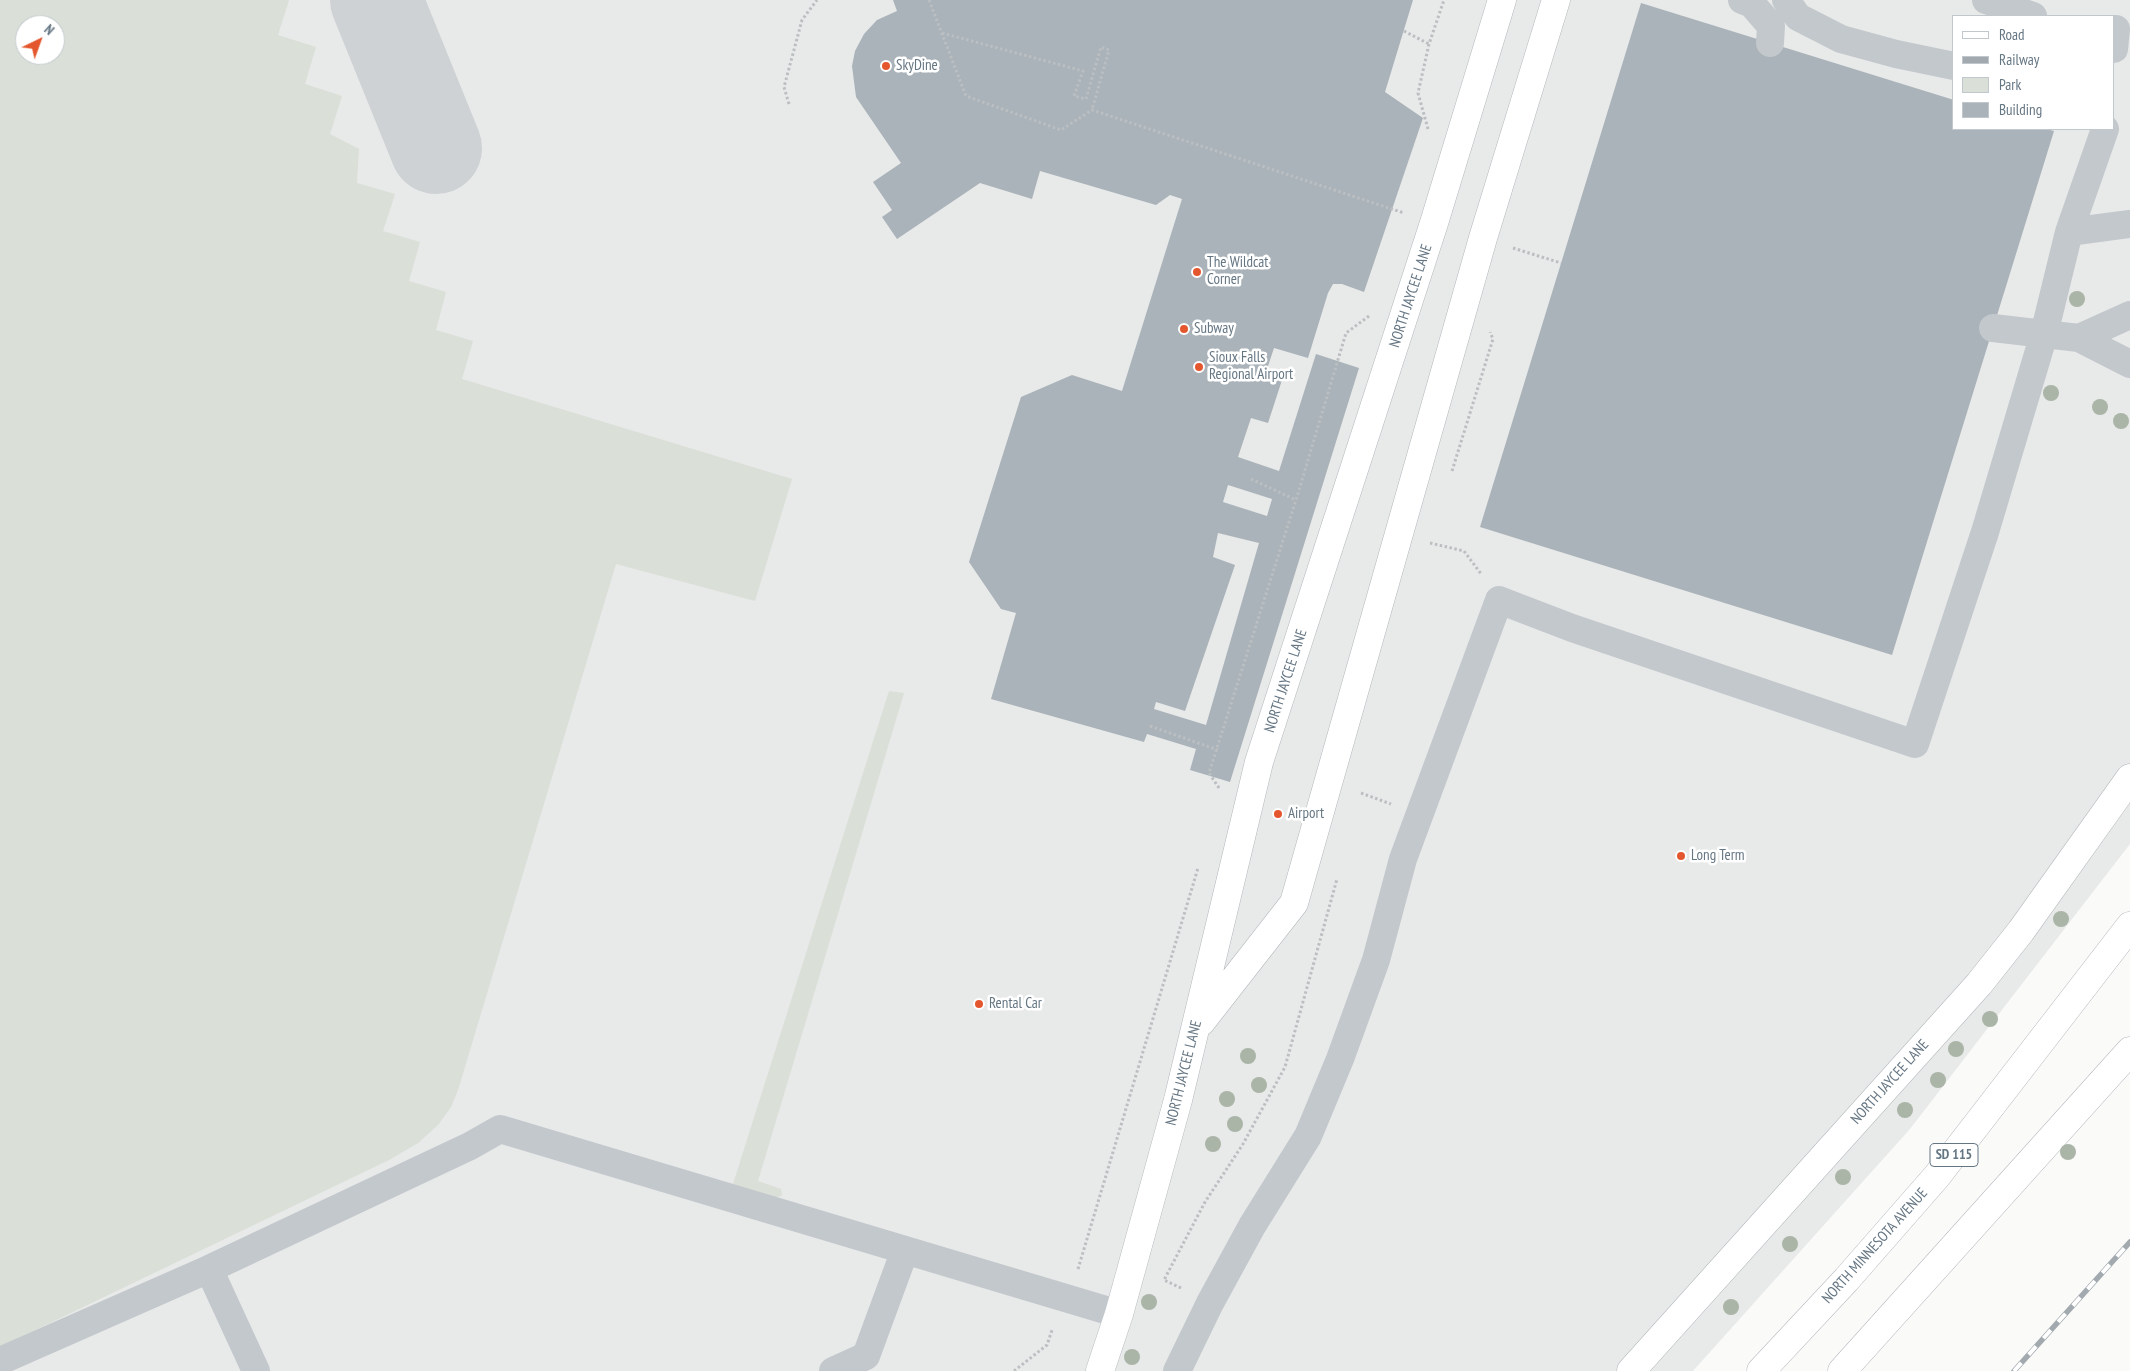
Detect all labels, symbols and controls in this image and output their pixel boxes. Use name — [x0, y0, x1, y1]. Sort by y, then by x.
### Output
north arrow — [15, 15, 65, 65]
legend — [1952, 15, 2115, 130]
text: N — [41, 20, 58, 39]
text: Road — [1999, 25, 2025, 44]
text: Railway — [1999, 50, 2039, 69]
place label: SkyDine — [896, 57, 938, 75]
marker: SkyDine — [880, 60, 892, 72]
text: Park — [1999, 75, 2021, 94]
text: Building — [1999, 100, 2042, 119]
street label: NORTH JAYCEE LANE — [1386, 242, 1436, 350]
place label: The Wildcat Corner — [1207, 254, 1268, 289]
marker: The Wildcat Corner — [1191, 266, 1203, 278]
place label: Subway — [1194, 320, 1234, 338]
marker: Subway — [1178, 323, 1190, 335]
place label: Sioux Falls Regional Airport — [1209, 349, 1293, 384]
marker: Sioux Falls Regional Airport — [1193, 361, 1205, 373]
street label: NORTH JAYCEE LANE — [1261, 627, 1311, 735]
place label: Airport — [1288, 805, 1324, 823]
marker: Airport — [1272, 808, 1284, 820]
place label: Long Term — [1691, 847, 1745, 865]
marker: Long Term — [1675, 850, 1687, 862]
place label: Rental Car — [989, 995, 1042, 1013]
marker: Rental Car — [973, 998, 985, 1010]
street label: NORTH JAYCEE LANE — [1162, 1019, 1206, 1127]
street label: NORTH JAYCEE LANE — [1847, 1036, 1933, 1128]
road number: SD 115 — [1930, 1144, 1978, 1166]
street label: NORTH MINNESOTA AVENUE — [1819, 1185, 1931, 1307]

